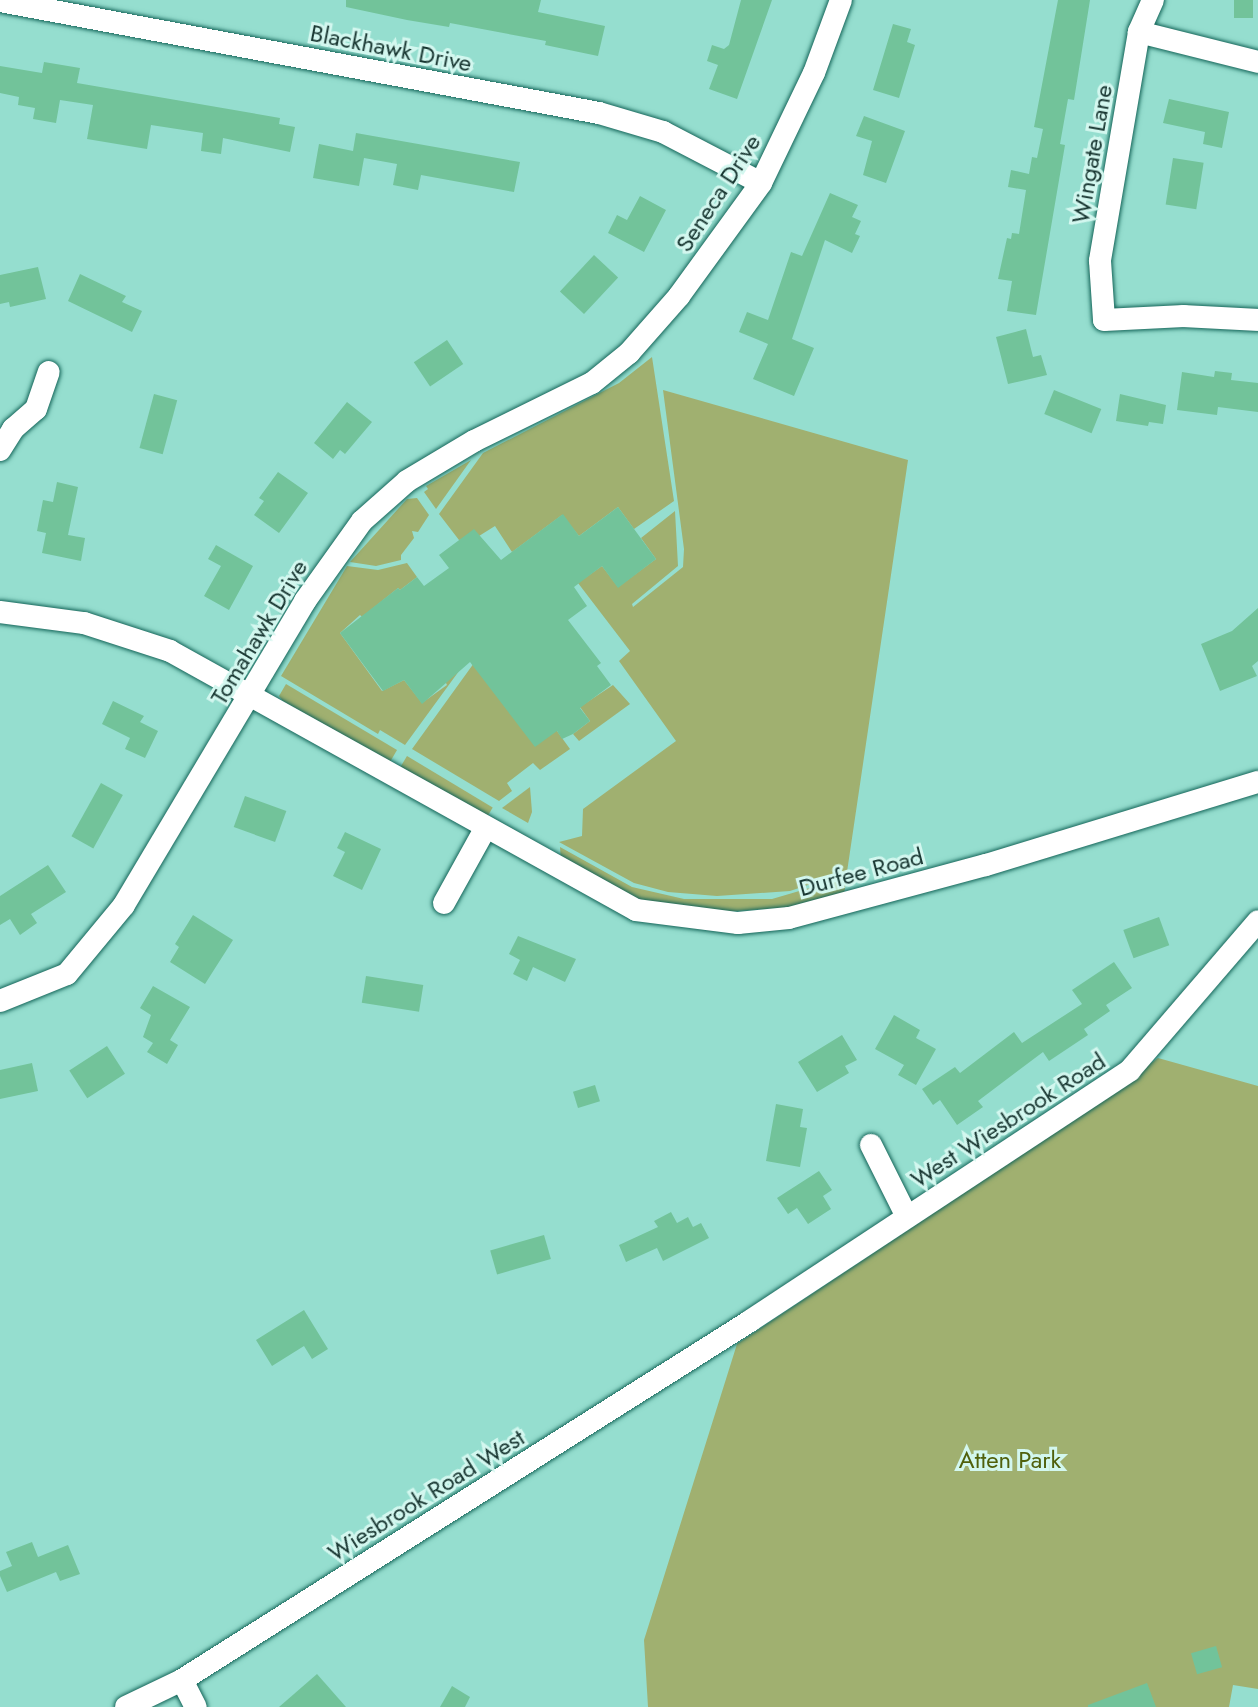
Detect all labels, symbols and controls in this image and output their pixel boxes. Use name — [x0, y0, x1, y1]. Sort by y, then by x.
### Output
street label: Blackhawk Drive — [308, 18, 474, 78]
street label: Wingate Lane — [1066, 82, 1118, 226]
street label: Seneca Drive — [669, 129, 767, 257]
street label: Tomahawk Drive — [205, 554, 313, 710]
street label: Durfee Road — [796, 842, 926, 902]
street label: West Wiesbrook Road — [905, 1046, 1111, 1194]
street label: Wiesbrook Road West — [322, 1423, 530, 1567]
park label: Atten Park — [959, 1446, 1061, 1474]

